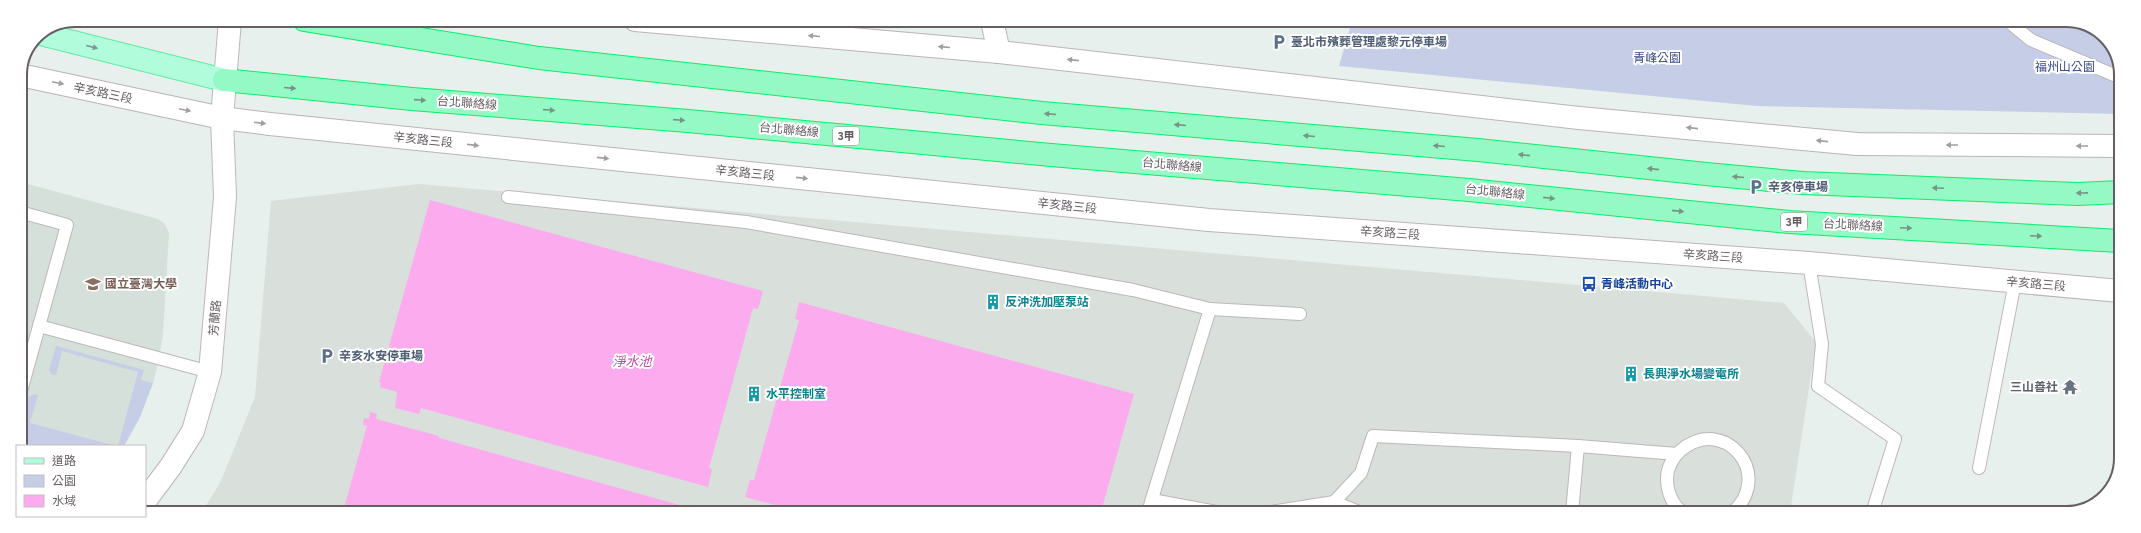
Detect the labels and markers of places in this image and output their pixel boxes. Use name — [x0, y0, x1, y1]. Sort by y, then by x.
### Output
parking icon: 臺北市殯葬管理處黎元停車場 — [1270, 33, 1288, 51]
place label: 臺北市殯葬管理處黎元停車場 — [1291, 35, 1447, 49]
parking icon: 辛亥停車場 — [1747, 178, 1765, 196]
place label: 辛亥停車場 — [1768, 180, 1828, 194]
school or university icon: 國立臺灣大學 — [84, 275, 102, 293]
bus stop icon: 青峰活動中心 — [1580, 275, 1598, 293]
place label: 國立臺灣大學 — [105, 277, 177, 291]
place label: 青峰活動中心 — [1601, 277, 1673, 291]
building icon: 反沖洗加壓泵站 — [984, 293, 1002, 311]
place label: 反沖洗加壓泵站 — [1005, 295, 1089, 309]
parking icon: 辛亥水安停車場 — [318, 347, 336, 365]
place label: 辛亥水安停車場 — [339, 349, 423, 363]
building icon: 長興淨水場變電所 — [1622, 365, 1640, 383]
place label: 長興淨水場變電所 — [1643, 367, 1739, 381]
temple icon: 三山善社 — [2061, 378, 2079, 396]
place label: 三山善社 — [2010, 380, 2058, 394]
building icon: 水平控制室 — [745, 385, 763, 403]
place label: 水平控制室 — [766, 387, 826, 401]

